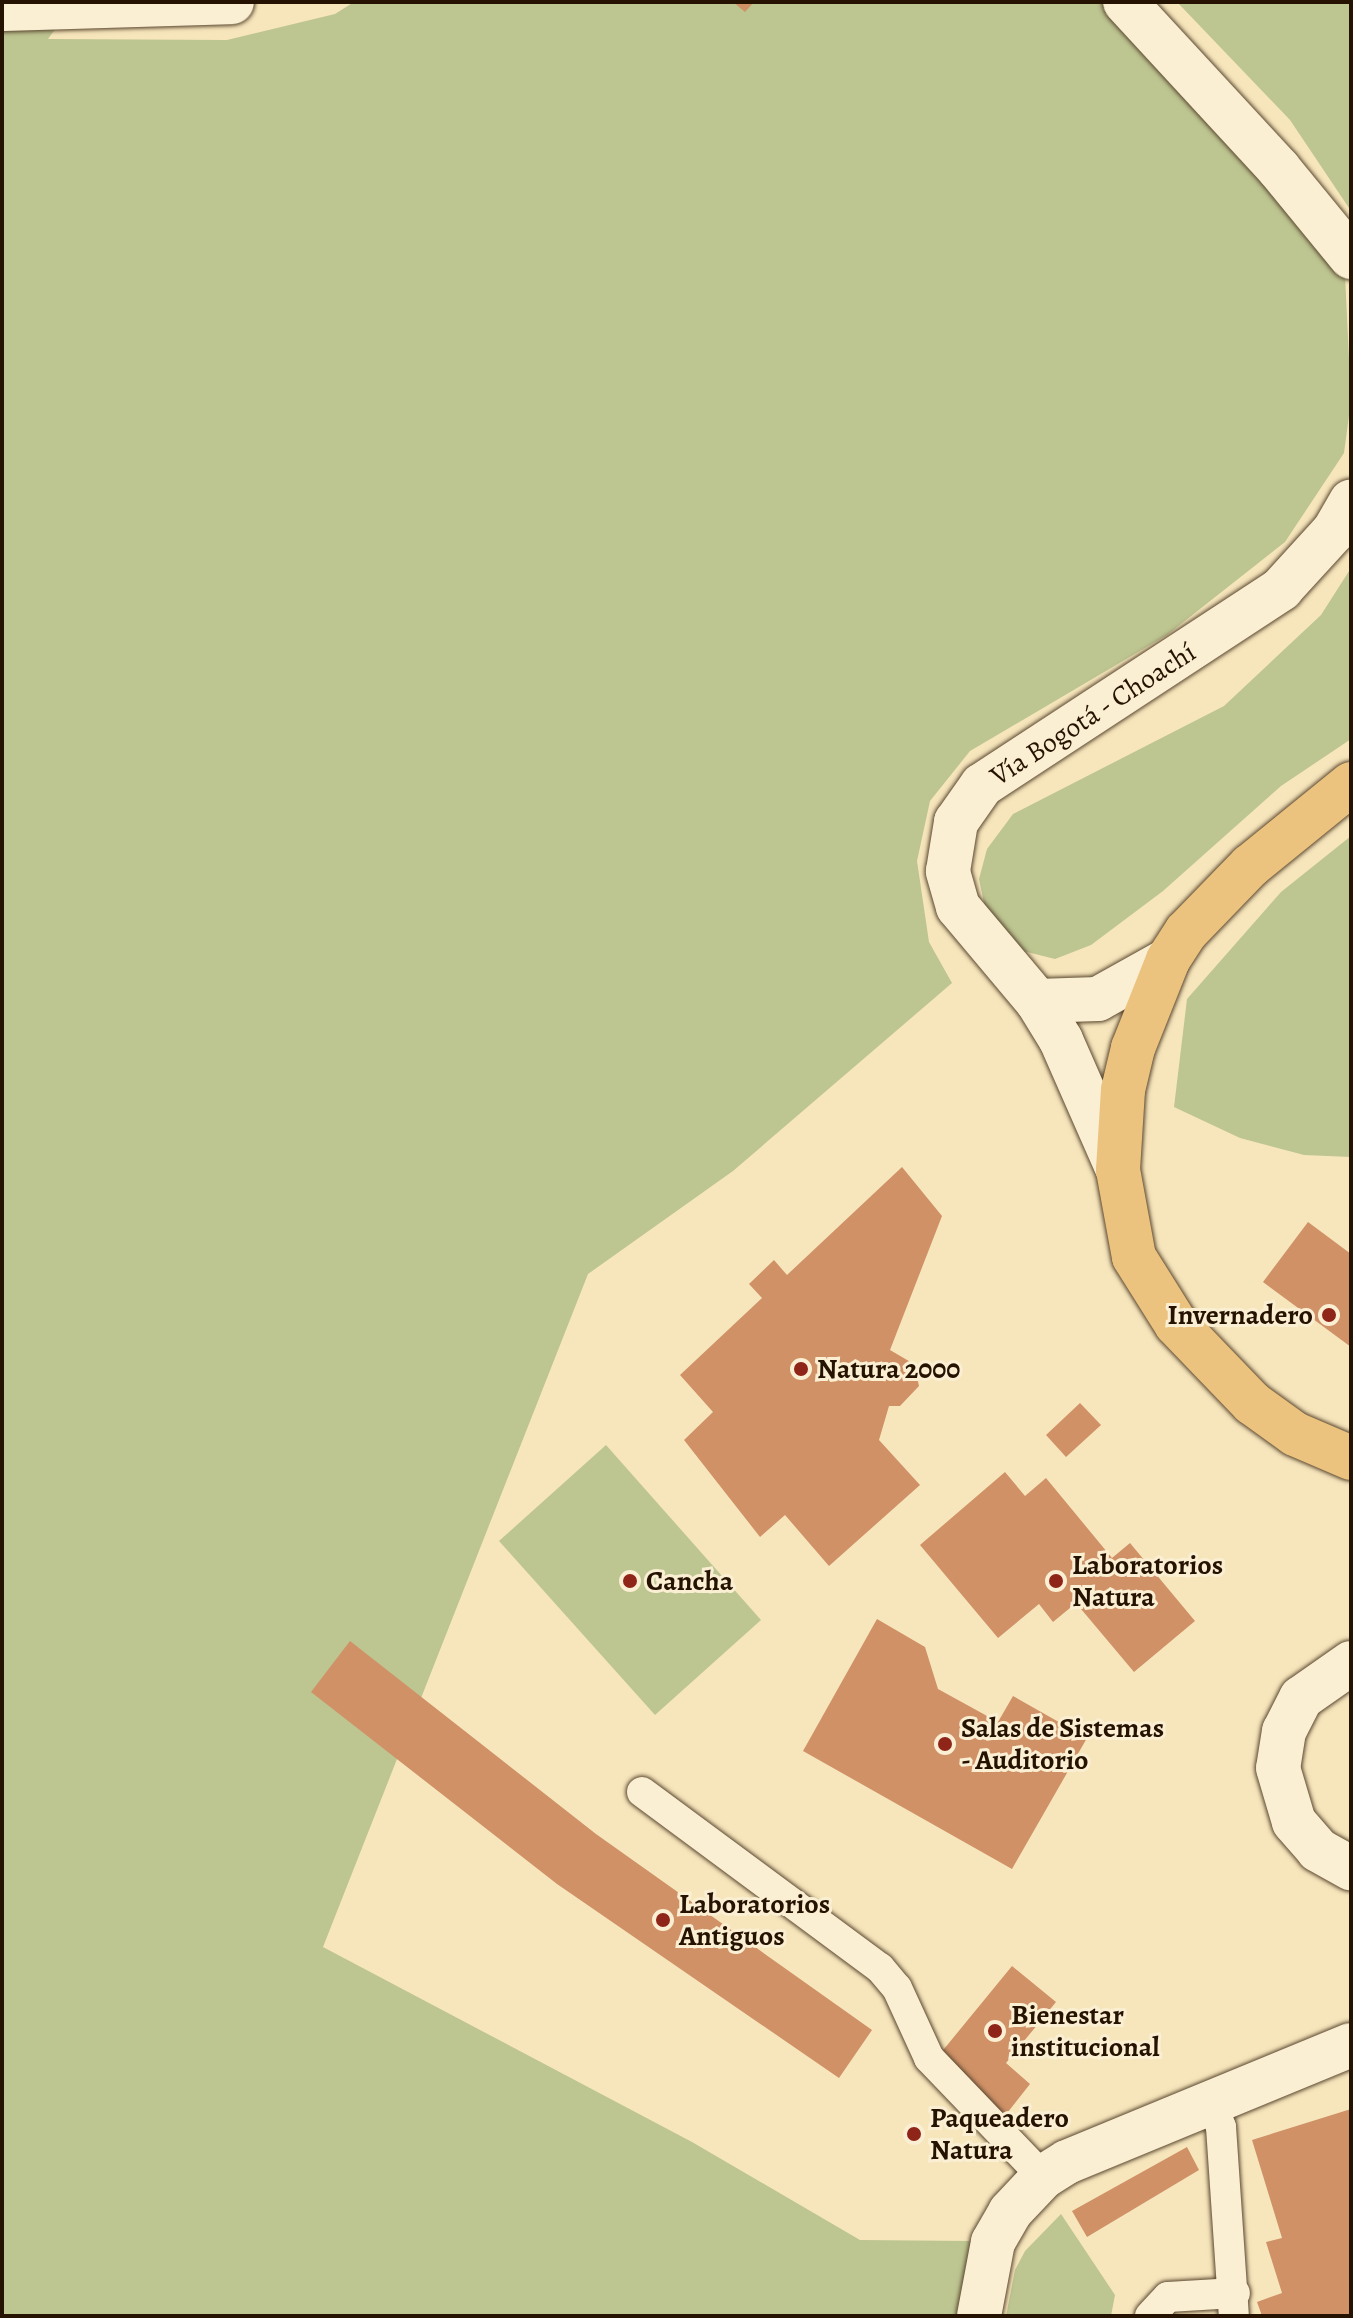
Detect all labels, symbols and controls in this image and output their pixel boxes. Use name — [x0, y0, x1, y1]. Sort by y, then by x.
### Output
street label: Vía Bogotá - Choachí — [984, 635, 1202, 793]
place label: Invernadero — [1168, 1298, 1313, 1332]
marker: Invernadero — [1320, 1306, 1338, 1324]
place label: Natura 2000 — [817, 1352, 960, 1386]
marker: Natura 2000 — [792, 1360, 810, 1378]
place label: Laboratorios Natura — [1072, 1548, 1223, 1614]
place label: Cancha — [646, 1564, 733, 1598]
marker: Cancha — [621, 1572, 639, 1590]
marker: Laboratorios Natura — [1047, 1572, 1065, 1590]
place label: Salas de Sistemas - Auditorio — [961, 1711, 1164, 1777]
marker: Salas de Sistemas - Auditorio — [936, 1735, 954, 1753]
place label: Laboratorios Antiguos — [679, 1887, 830, 1953]
marker: Laboratorios Antiguos — [654, 1911, 672, 1929]
place label: Bienestar institucional — [1011, 1998, 1160, 2064]
marker: Bienestar institucional — [986, 2022, 1004, 2040]
place label: Paqueadero Natura — [930, 2101, 1069, 2167]
marker: Paqueadero Natura — [905, 2125, 923, 2143]

